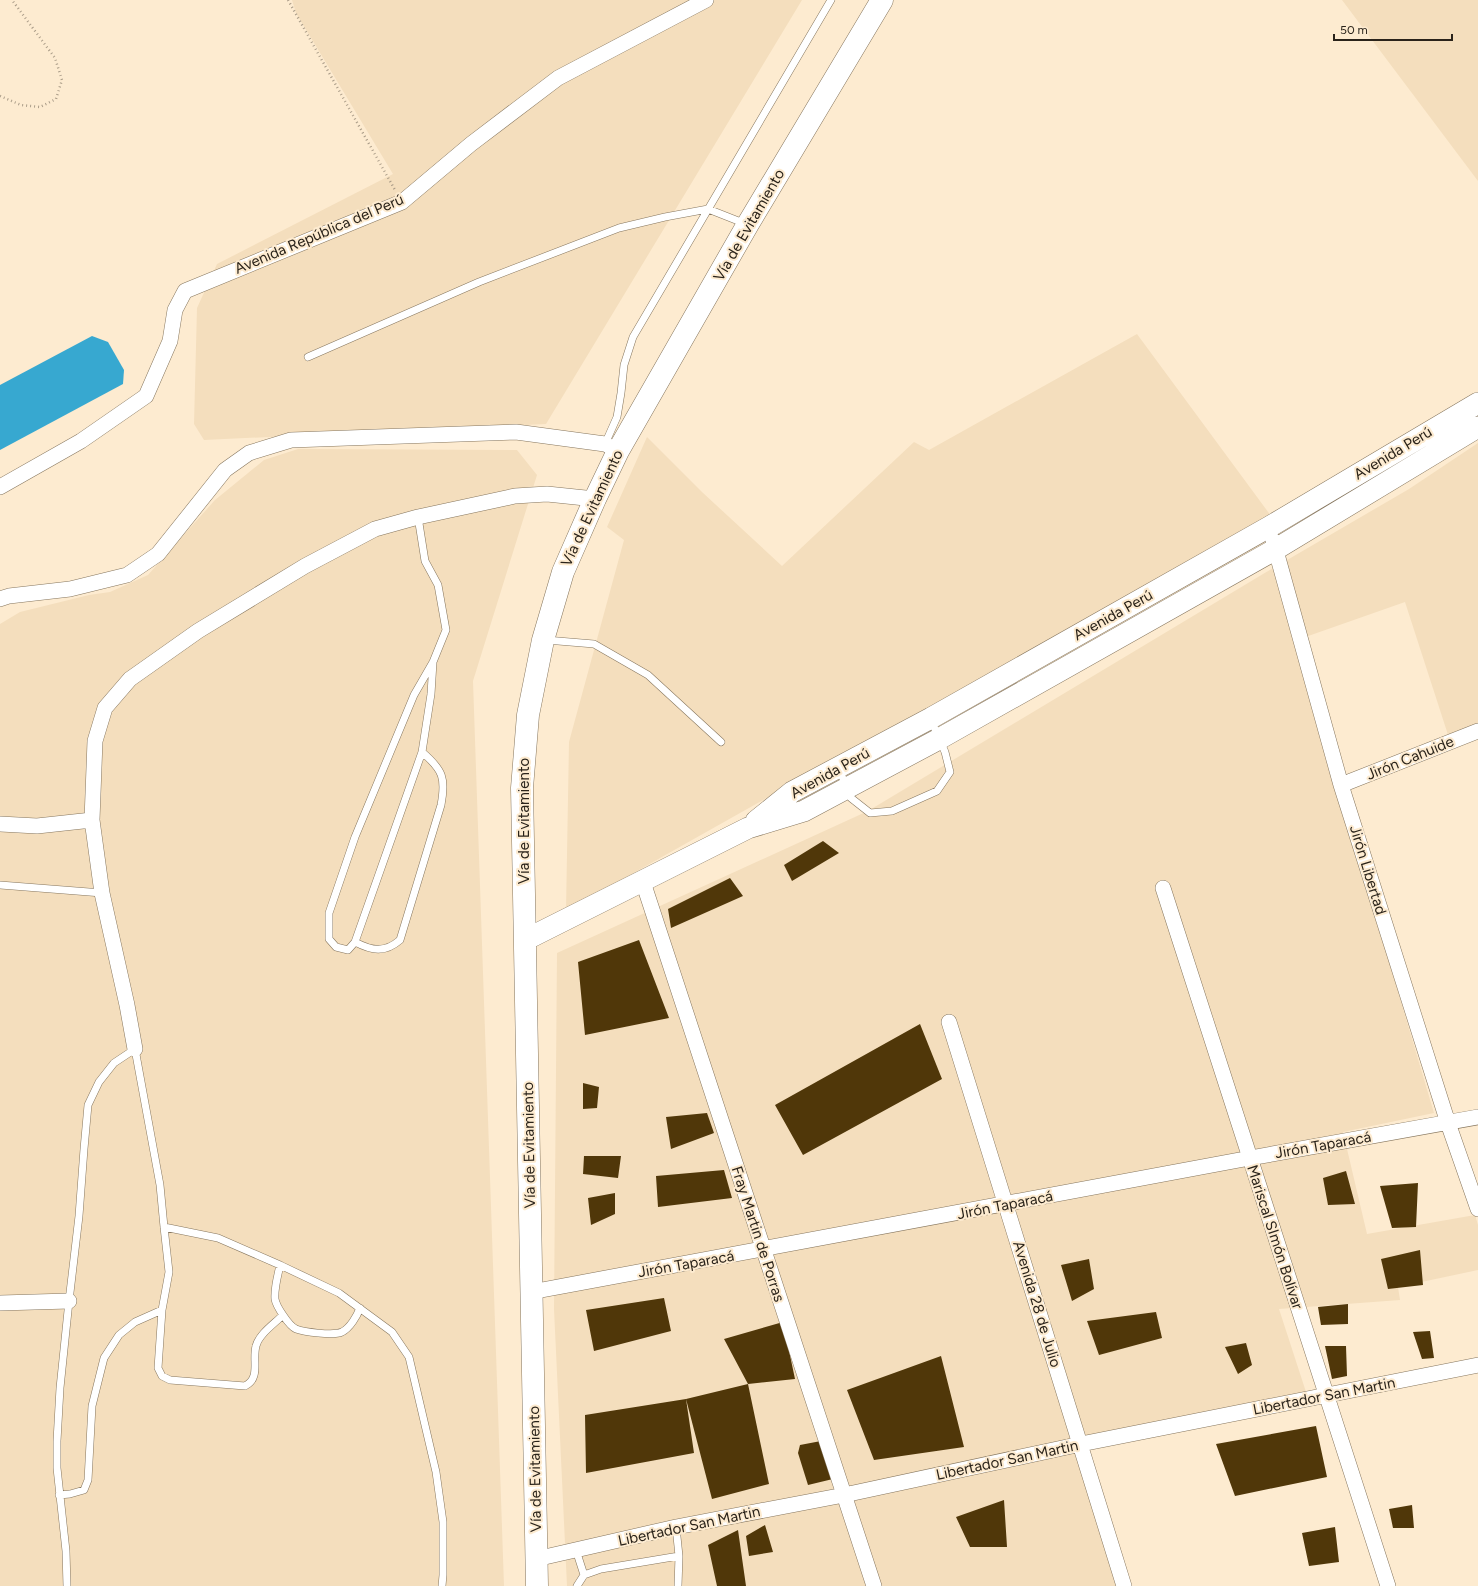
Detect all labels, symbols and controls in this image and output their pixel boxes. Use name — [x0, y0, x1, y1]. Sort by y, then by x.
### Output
scale bar — [1334, 16, 1452, 42]
text: 50 m — [1340, 23, 1368, 37]
street label: Vía de Evitamiento — [710, 165, 789, 284]
street label: Avenida República del Perú — [232, 190, 406, 278]
street label: Avenida Perú — [1351, 423, 1435, 483]
street label: Vía de Evitamiento — [557, 447, 627, 569]
street label: Avenida Perú — [1070, 586, 1156, 644]
street label: Jirón Cahuide — [1364, 732, 1456, 784]
street label: Avenida Perú — [787, 744, 873, 802]
street label: Vía de Evitamiento — [515, 757, 533, 884]
street label: Jirón Libertad — [1346, 823, 1390, 917]
street label: Vía de Evitamiento — [519, 1081, 539, 1208]
street label: Jirón Taparacá — [1274, 1128, 1372, 1162]
street label: Mariscal SImón Bolívar — [1243, 1163, 1307, 1311]
street label: Fray Martin de Porras — [728, 1164, 788, 1304]
street label: Jirón Taparacá — [956, 1187, 1054, 1223]
street label: Avenida 28 de Julio — [1009, 1239, 1065, 1370]
street label: Jirón Taparacá — [637, 1247, 735, 1281]
street label: Libertador San Martin — [1251, 1373, 1397, 1419]
street label: Vía de Evitamiento — [525, 1405, 545, 1532]
street label: Libertador San Martin — [934, 1436, 1080, 1484]
street label: Libertador San Martin — [616, 1502, 762, 1550]

